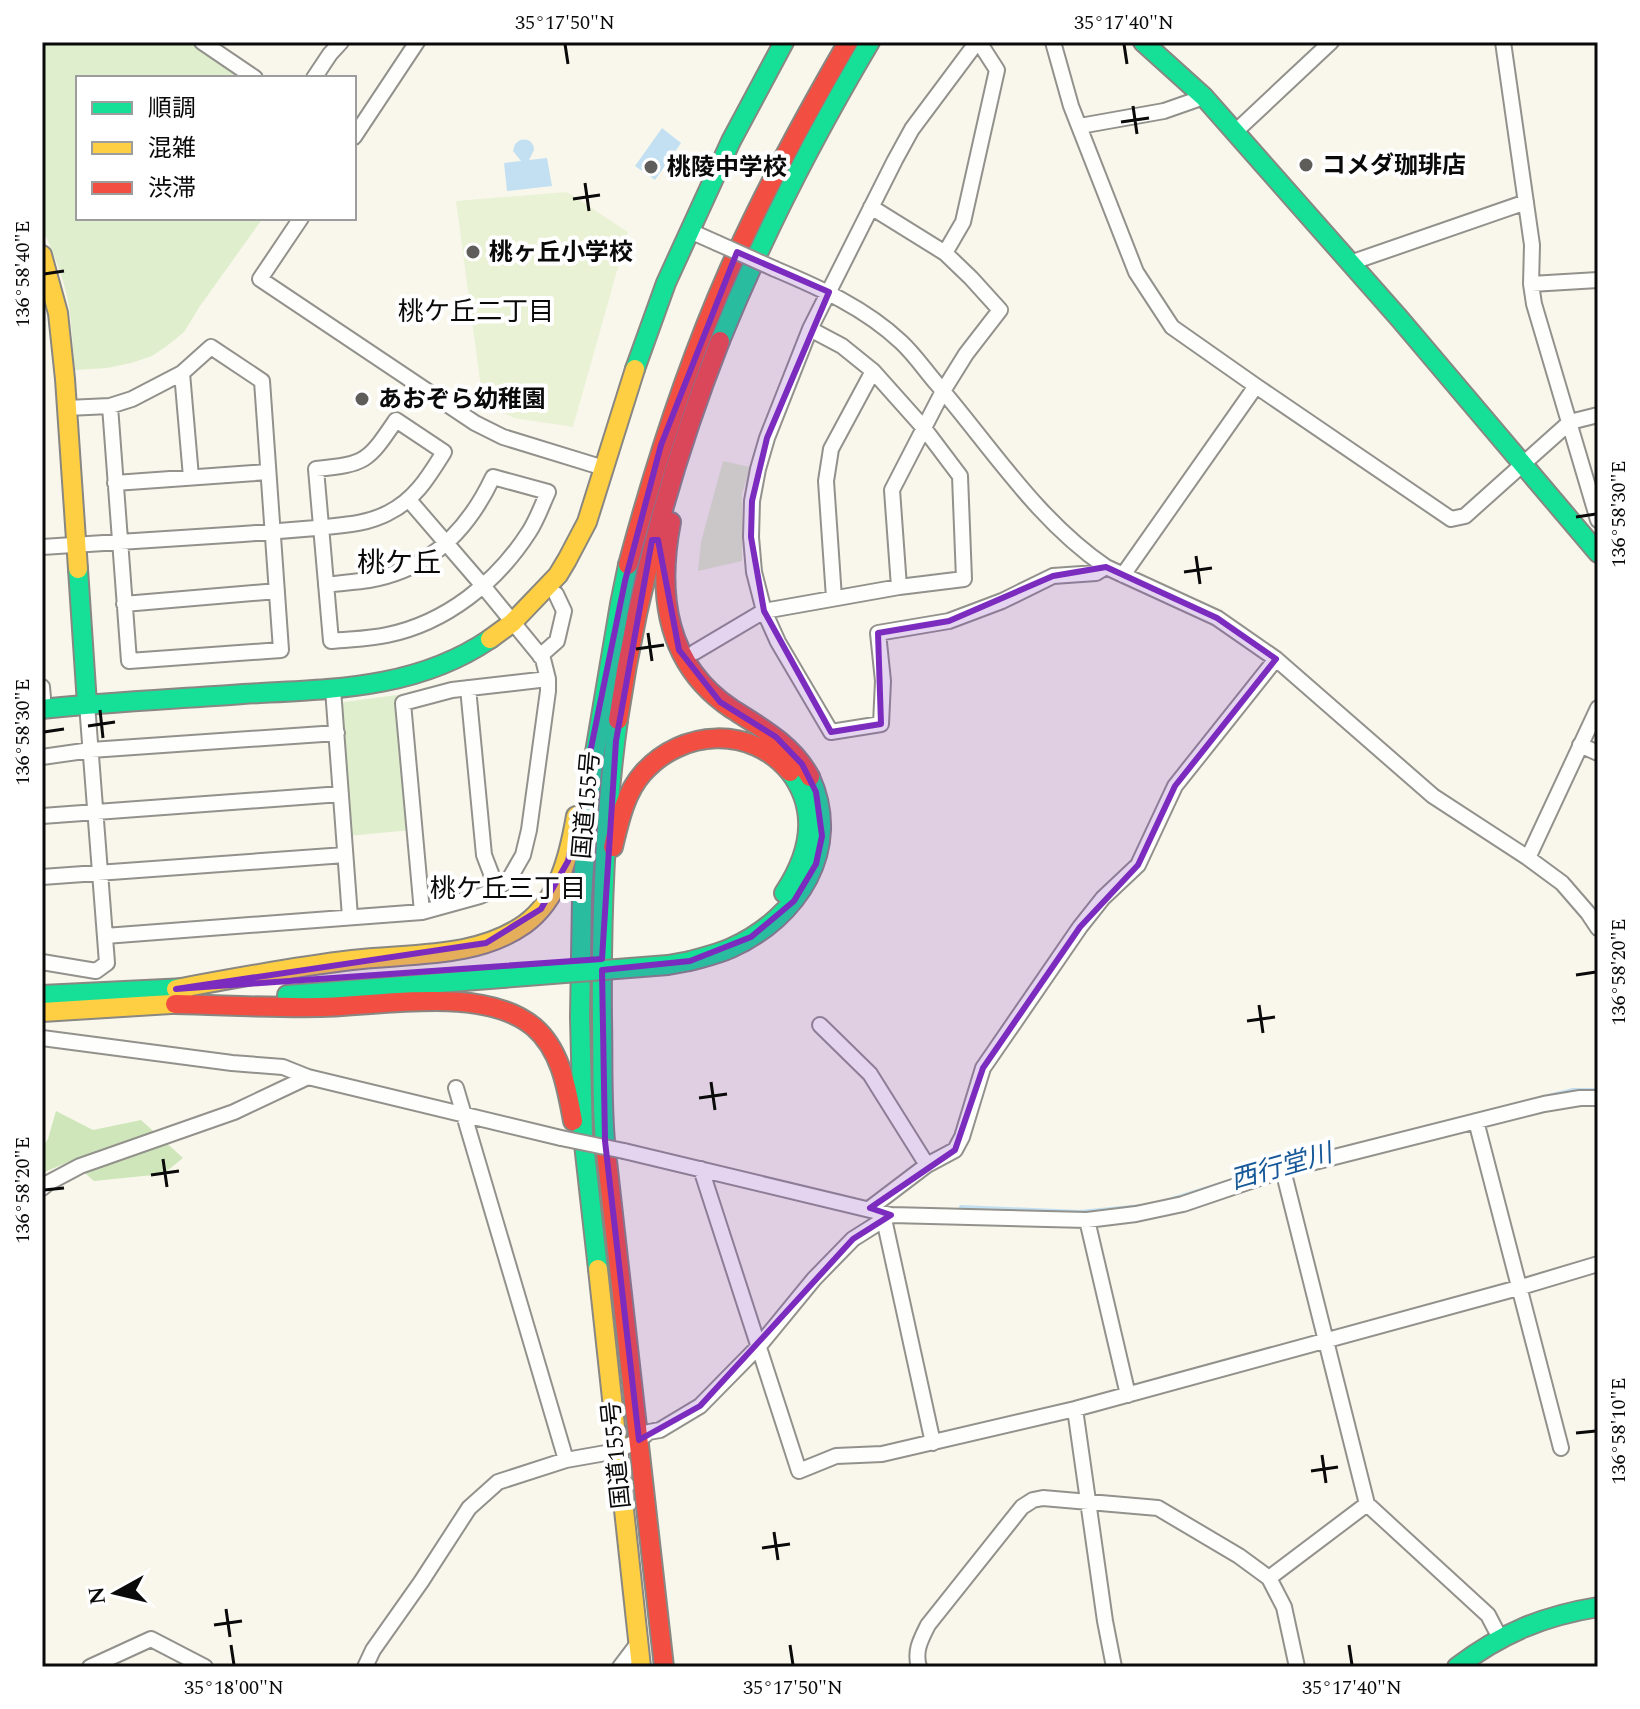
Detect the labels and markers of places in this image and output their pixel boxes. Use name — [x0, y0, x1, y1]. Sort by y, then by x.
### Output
place label: コメダ珈琲店 — [1322, 148, 1466, 184]
place label: 桃陵中学校 — [667, 150, 787, 186]
marker: コメダ珈琲店 — [1297, 156, 1315, 174]
marker: 桃陵中学校 — [642, 158, 660, 176]
place label: 桃ヶ丘小学校 — [489, 235, 633, 271]
marker: 桃ヶ丘小学校 — [464, 243, 482, 261]
place label: あおぞら幼稚園 — [378, 382, 546, 418]
marker: あおぞら幼稚園 — [353, 390, 371, 408]

